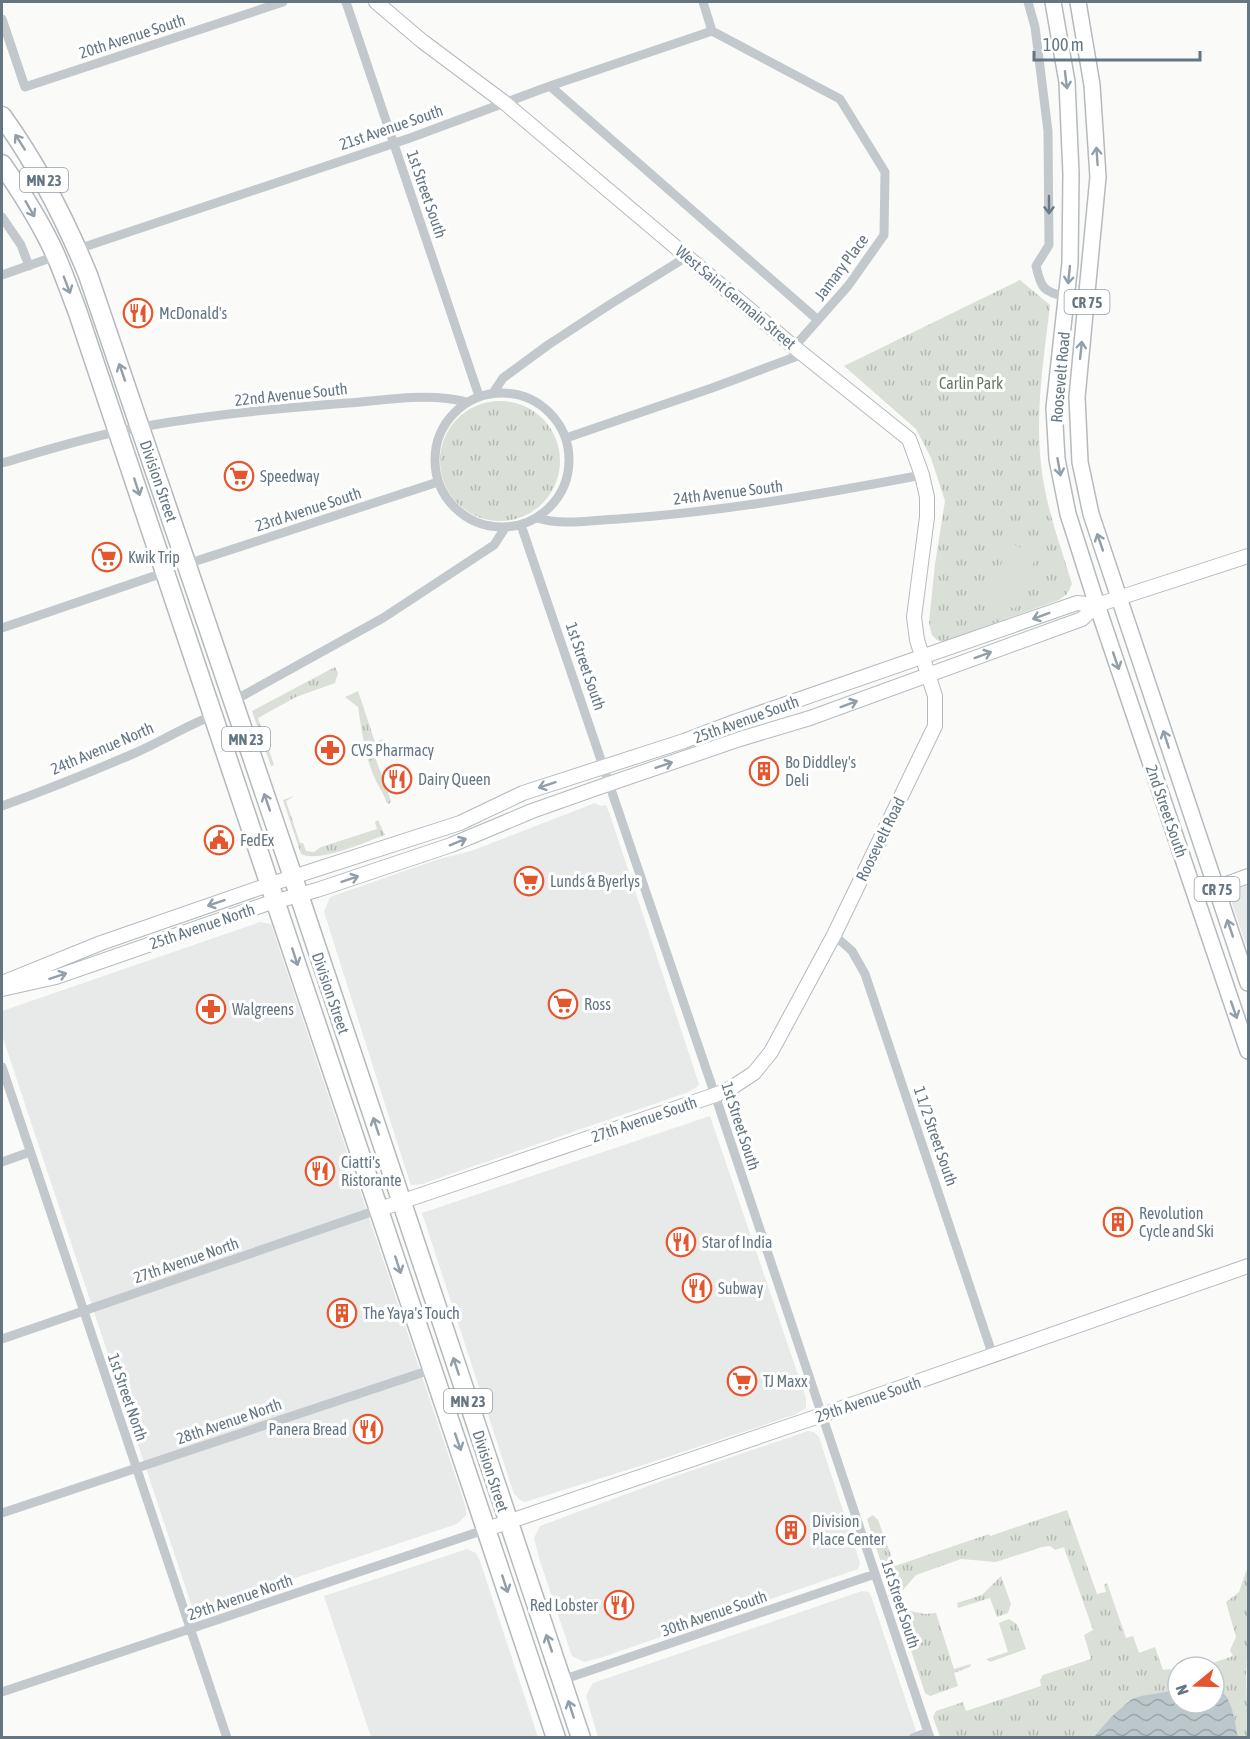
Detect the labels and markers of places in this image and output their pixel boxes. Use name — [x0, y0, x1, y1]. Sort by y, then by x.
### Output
restaurant icon: McDonald's — [122, 297, 154, 329]
place label: McDonald's — [159, 304, 228, 322]
supermarket icon: Speedway — [223, 460, 255, 492]
place label: Speedway — [260, 467, 320, 486]
supermarket icon: Kwik Trip — [91, 541, 123, 573]
place label: Kwik Trip — [128, 548, 180, 567]
pharmacy icon: CVS Pharmacy — [314, 734, 346, 766]
place label: CVS Pharmacy — [351, 741, 435, 760]
place label: Bo Diddley's Deli — [785, 753, 857, 789]
building icon: Bo Diddley's Deli — [748, 755, 780, 787]
restaurant icon: Dairy Queen — [381, 763, 413, 795]
place label: Dairy Queen — [418, 770, 491, 789]
public building icon: FedEx — [203, 824, 235, 856]
place label: FedEx — [240, 831, 275, 849]
supermarket icon: Lunds & Byerlys — [513, 865, 545, 897]
place label: Lunds & Byerlys — [550, 872, 640, 891]
supermarket icon: Ross — [547, 988, 579, 1020]
pharmacy icon: Walgreens — [195, 993, 227, 1025]
place label: Ross — [584, 995, 611, 1013]
place label: Walgreens — [232, 1000, 294, 1019]
place label: Ciatti's Ristorante — [341, 1153, 402, 1189]
restaurant icon: Ciatti's Ristorante — [304, 1155, 336, 1187]
place label: Revolution Cycle and Ski — [1139, 1204, 1214, 1241]
building icon: Revolution Cycle and Ski — [1102, 1206, 1134, 1238]
restaurant icon: Star of India — [665, 1226, 697, 1258]
place label: Star of India — [702, 1233, 772, 1251]
restaurant icon: Subway — [681, 1272, 713, 1304]
place label: Subway — [718, 1279, 764, 1298]
building icon: The Yaya's Touch — [326, 1297, 358, 1329]
place label: The Yaya's Touch — [363, 1304, 460, 1323]
supermarket icon: TJ Maxx — [726, 1365, 758, 1397]
place label: TJ Maxx — [763, 1372, 808, 1390]
restaurant icon: Panera Bread — [352, 1413, 384, 1445]
place label: Panera Bread — [268, 1420, 347, 1438]
place label: Division Place Center — [812, 1512, 886, 1548]
building icon: Division Place Center — [775, 1514, 807, 1546]
restaurant icon: Red Lobster — [603, 1589, 635, 1621]
place label: Red Lobster — [530, 1596, 598, 1614]

